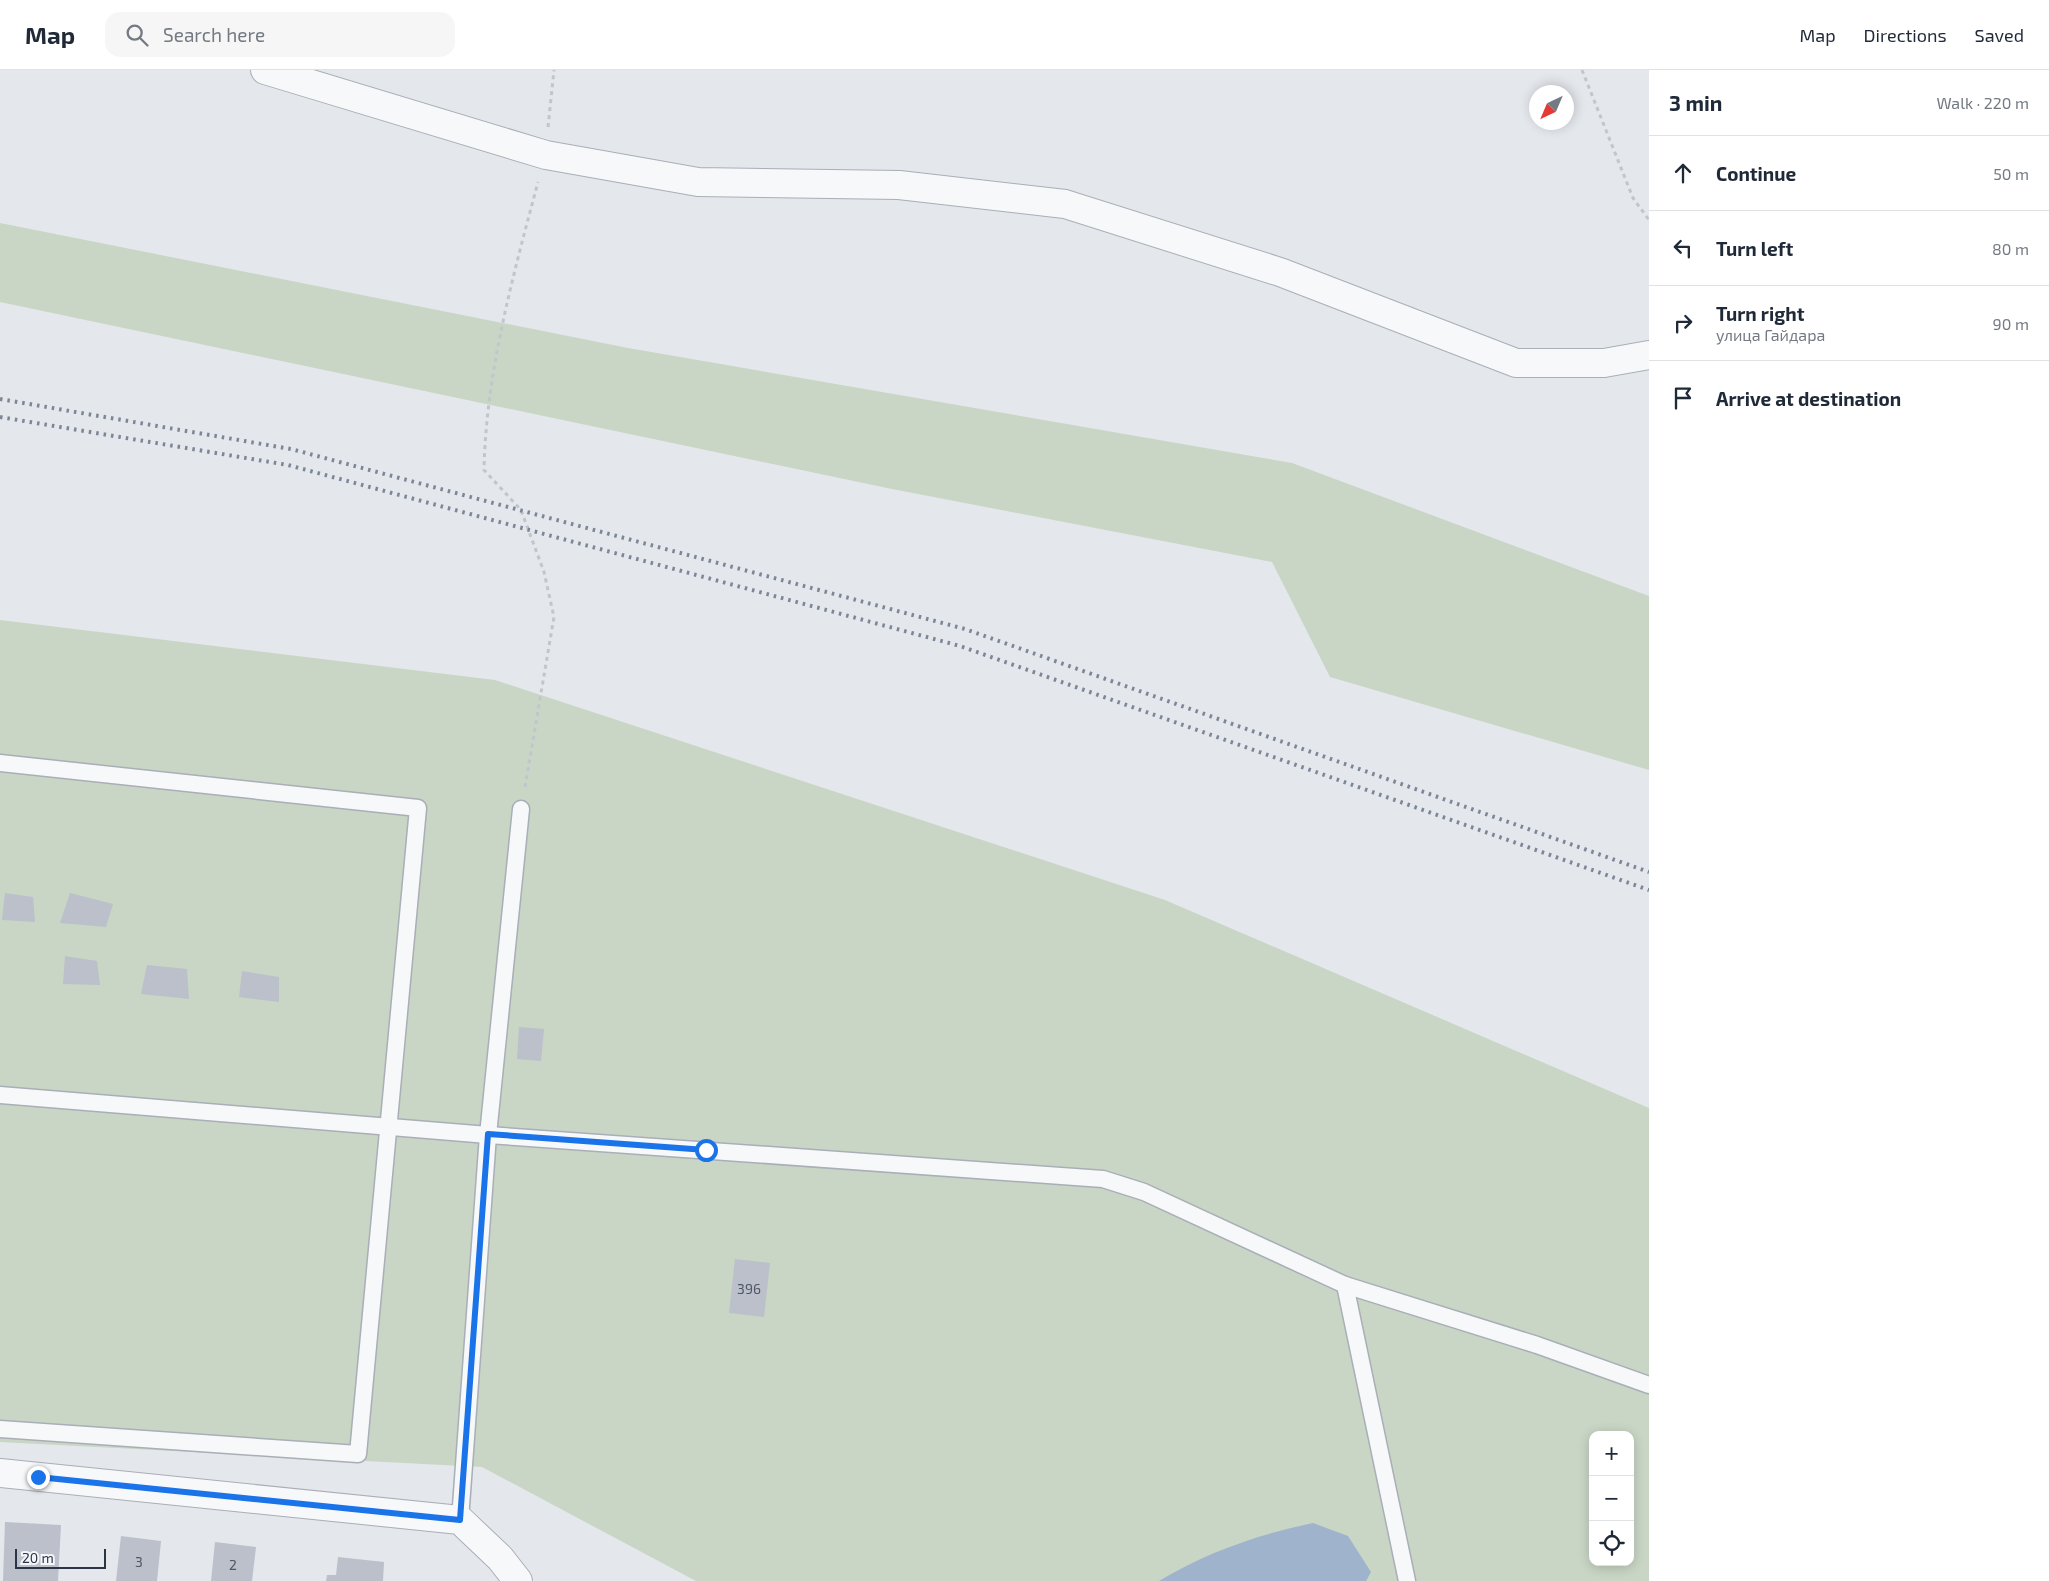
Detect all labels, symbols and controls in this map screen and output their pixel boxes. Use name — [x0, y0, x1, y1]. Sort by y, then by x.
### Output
search box — [105, 12, 455, 57]
text: Map — [25, 20, 75, 49]
icon: search — [123, 21, 151, 49]
text: Search here — [163, 23, 265, 46]
text: Map — [1799, 24, 1836, 46]
text: Directions — [1864, 24, 1947, 46]
text: Saved — [1975, 24, 2024, 46]
north arrow — [1529, 85, 1574, 130]
text: 3 min — [1669, 90, 1722, 115]
text: Walk · 220 m — [1936, 93, 2029, 112]
icon: ahead — [1669, 159, 1697, 187]
text: Continue — [1716, 162, 1796, 185]
text: 50 m — [1993, 164, 2029, 183]
icon: left — [1669, 234, 1697, 262]
text: Turn left — [1716, 237, 1793, 260]
text: 80 m — [1992, 239, 2029, 258]
text: Turn right — [1716, 302, 1804, 325]
icon: right — [1669, 309, 1697, 337]
text: 90 m — [1993, 314, 2029, 333]
text: улица Гайдара — [1716, 325, 1825, 344]
icon: arrive — [1669, 384, 1697, 412]
text: Arrive at destination — [1716, 387, 1901, 410]
route start — [695, 1139, 718, 1162]
house number: 396 — [737, 1280, 761, 1297]
map controls — [1589, 1431, 1634, 1566]
button: + — [1589, 1431, 1634, 1476]
route end — [27, 1466, 50, 1489]
button: − — [1589, 1476, 1634, 1521]
button: locate — [1589, 1521, 1634, 1566]
scale bar — [15, 1546, 106, 1569]
text: 20 m — [22, 1549, 54, 1566]
house number: 3 — [135, 1553, 143, 1570]
house number: 2 — [229, 1556, 237, 1573]

